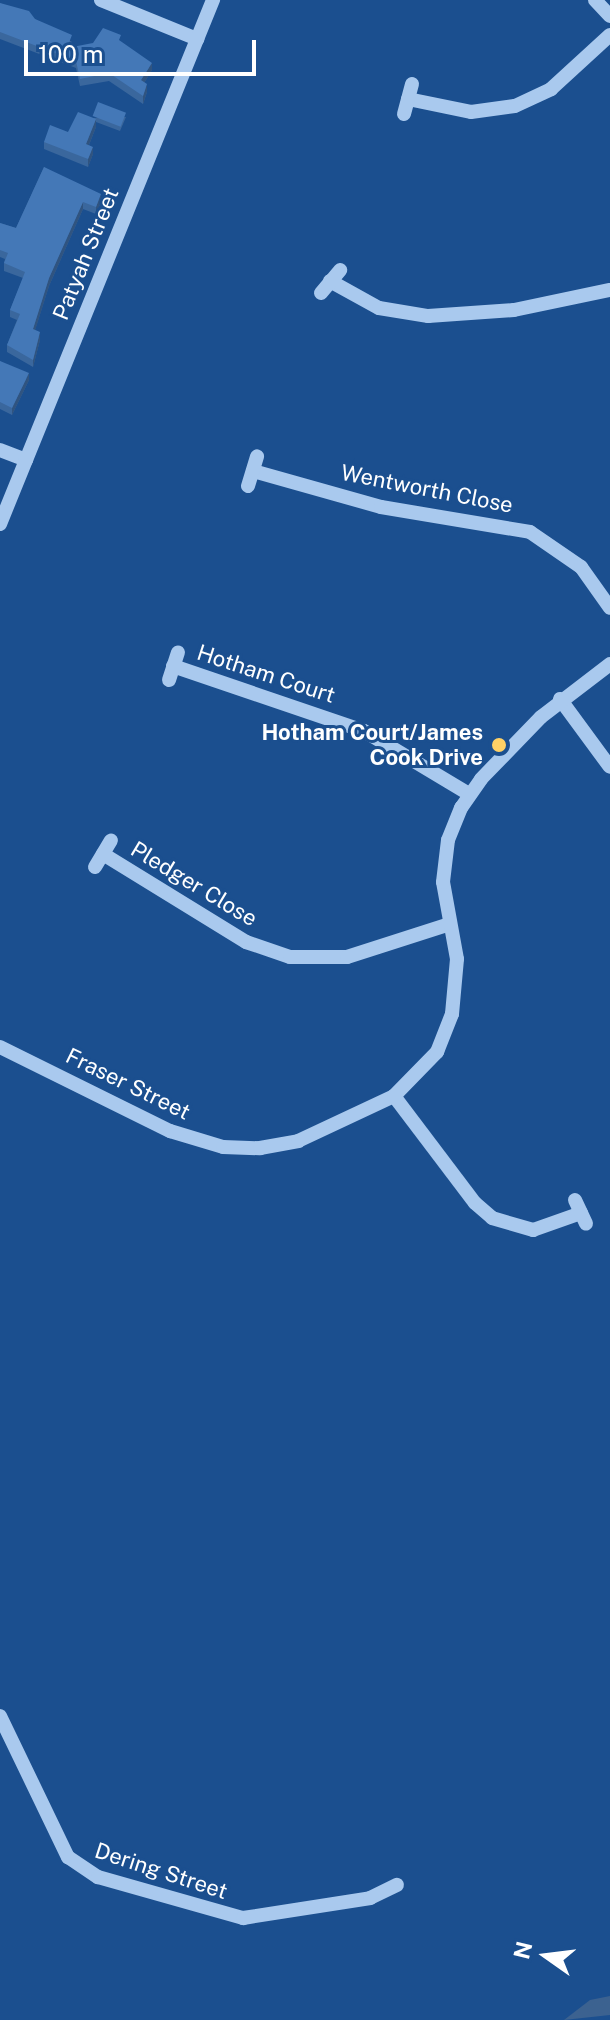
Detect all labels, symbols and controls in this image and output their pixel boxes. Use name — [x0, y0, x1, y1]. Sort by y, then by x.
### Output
scale bar — [28, 24, 260, 74]
text: 100 m — [38, 40, 104, 68]
street label: Patyah Street — [48, 184, 124, 324]
street label: Wentworth Close — [339, 459, 515, 519]
street label: Hotham Court — [194, 639, 338, 709]
place label: Hotham Court/James Cook Drive — [261, 719, 483, 770]
marker: Hotham Court/James Cook Drive — [490, 736, 508, 754]
street label: Pledger Close — [126, 836, 262, 932]
street label: Fraser Street — [61, 1043, 195, 1125]
street label: Dering Street — [91, 1837, 231, 1905]
north arrow — [506, 1916, 586, 1996]
text: N — [508, 1939, 537, 1962]

